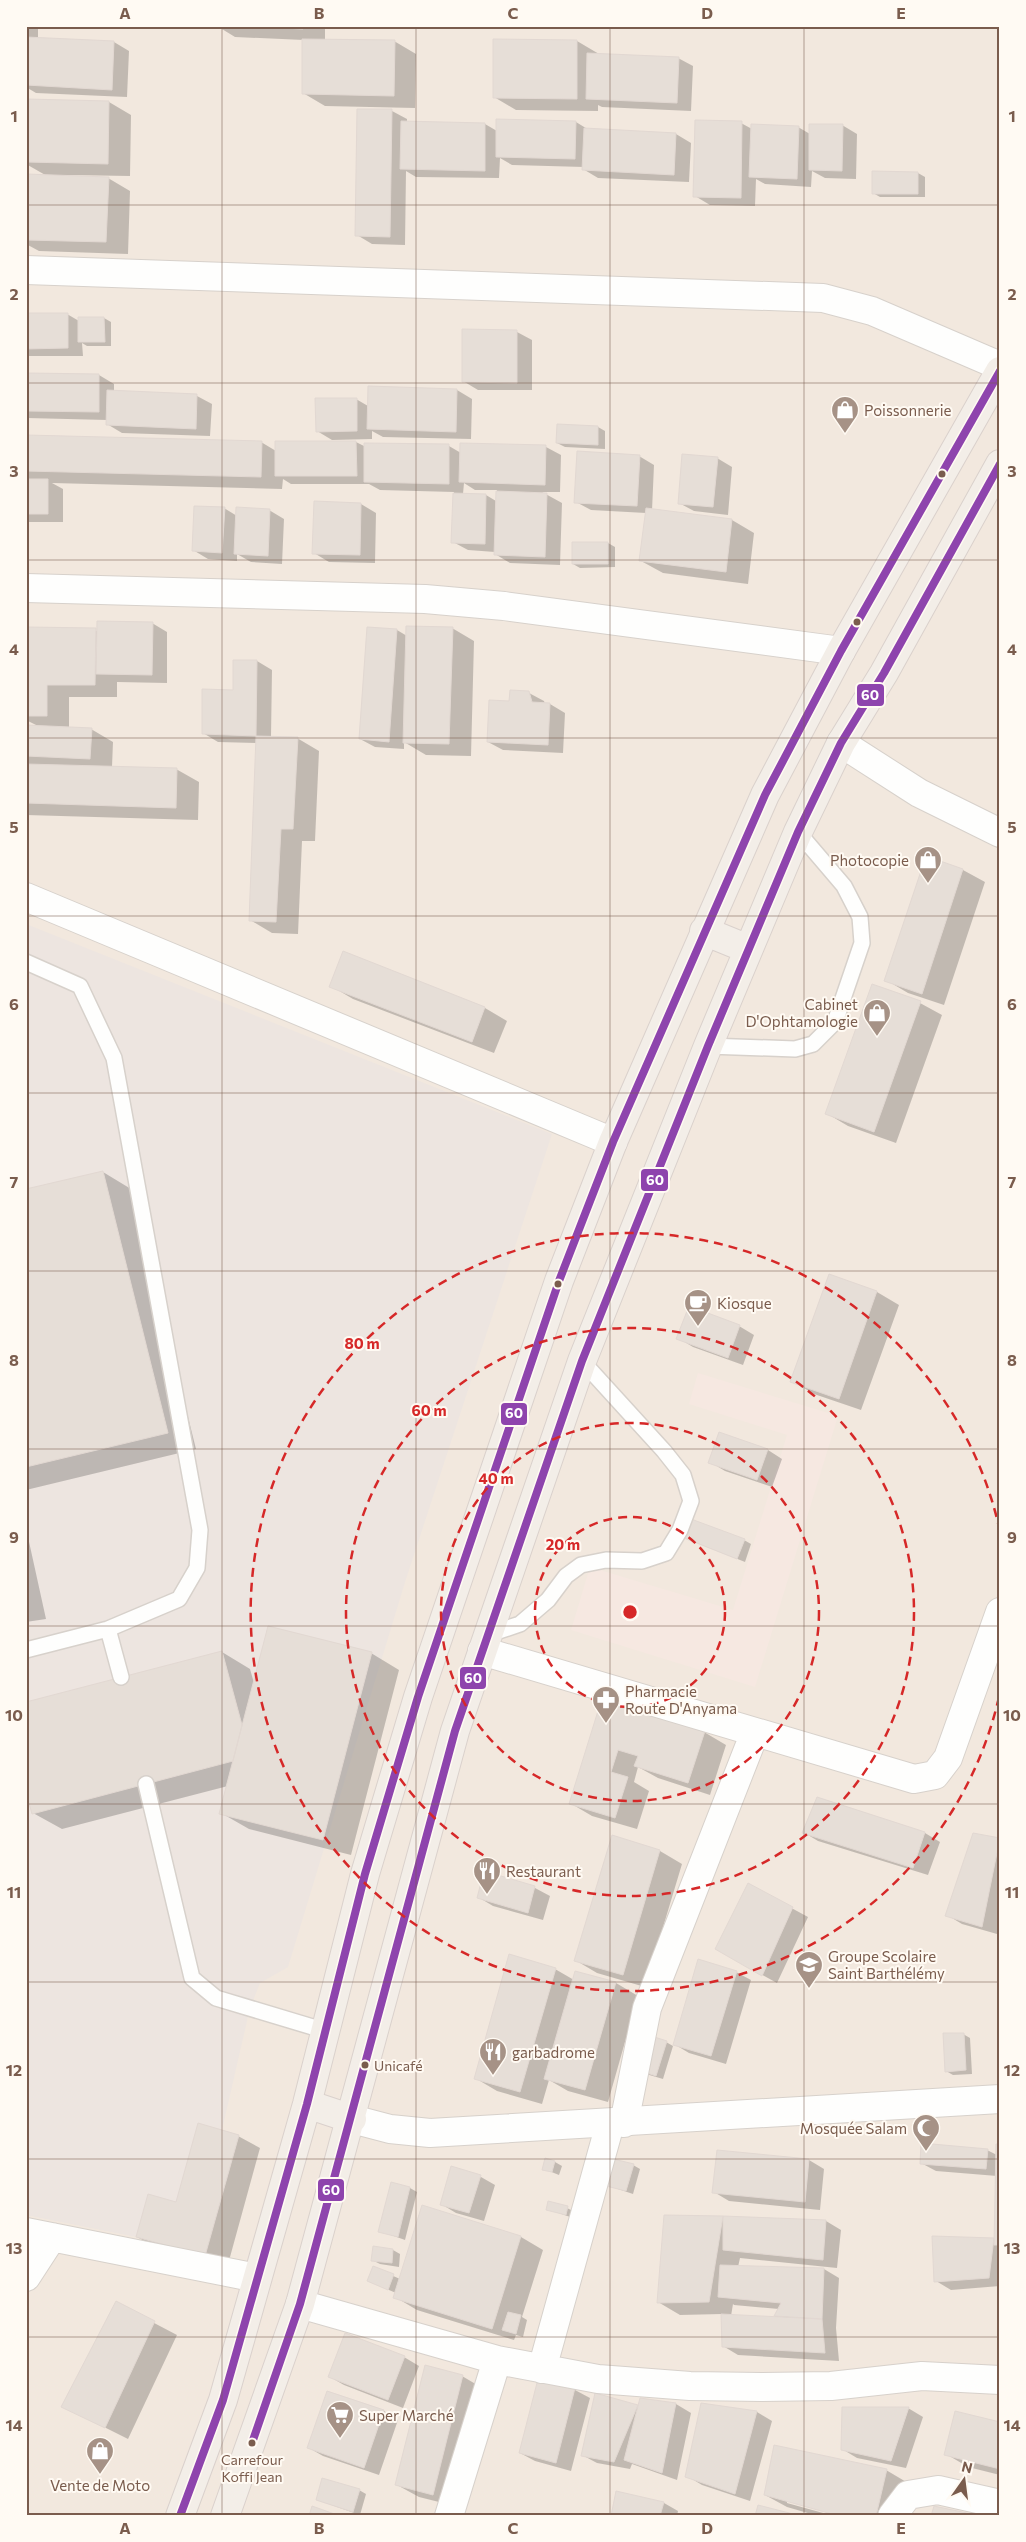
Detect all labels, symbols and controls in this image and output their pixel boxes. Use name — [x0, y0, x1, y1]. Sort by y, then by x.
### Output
text: A — [119, 3, 131, 22]
text: B — [314, 3, 325, 22]
text: C — [508, 3, 519, 22]
text: D — [701, 3, 713, 22]
text: E — [896, 3, 906, 22]
text: 1 — [10, 106, 18, 125]
text: 1 — [1008, 106, 1016, 125]
text: 2 — [9, 284, 19, 303]
text: 2 — [1007, 284, 1017, 303]
shop icon: Poissonnerie — [830, 395, 860, 434]
place label: Poissonnerie — [864, 401, 952, 419]
text: 3 — [9, 461, 19, 480]
text: 3 — [1007, 461, 1017, 480]
unlabelled marker — [937, 469, 947, 479]
unlabelled marker — [852, 617, 862, 627]
text: 4 — [9, 639, 19, 658]
text: 4 — [1007, 639, 1017, 658]
line badge: 60 — [856, 683, 885, 707]
text: 60 — [861, 686, 879, 703]
text: 5 — [9, 817, 19, 836]
text: 5 — [1007, 817, 1017, 836]
shop icon: Photocopie — [913, 845, 943, 884]
place label: Photocopie — [830, 851, 909, 869]
text: 6 — [9, 994, 19, 1013]
text: 6 — [1007, 994, 1017, 1013]
place label: Cabinet D'Ophtamologie — [745, 995, 858, 1030]
shop icon: Cabinet D'Ophtamologie — [862, 998, 892, 1037]
line badge: 60 — [640, 1168, 669, 1192]
text: 60 — [646, 1171, 664, 1188]
text: 7 — [10, 1172, 19, 1191]
text: 7 — [1008, 1172, 1017, 1191]
unlabelled marker — [553, 1279, 563, 1289]
cafe icon: Kiosque — [683, 1288, 713, 1327]
place label: Kiosque — [717, 1294, 772, 1312]
text: 80 m — [344, 1334, 380, 1352]
text: 8 — [9, 1350, 19, 1369]
text: 8 — [1007, 1350, 1017, 1369]
text: 60 m — [411, 1401, 447, 1419]
line badge: 60 — [500, 1402, 528, 1426]
text: 60 — [505, 1404, 523, 1421]
text: 40 m — [478, 1469, 514, 1487]
text: 9 — [9, 1527, 19, 1546]
text: 9 — [1007, 1527, 1017, 1546]
text: 20 m — [546, 1535, 580, 1553]
centre of rings — [621, 1603, 639, 1621]
line badge: 60 — [459, 1666, 487, 1690]
text: 60 — [464, 1669, 482, 1686]
place label: Pharmacie Route D'Anyama — [625, 1682, 737, 1717]
pharmacy icon: Pharmacie Route D'Anyama — [591, 1685, 621, 1724]
text: 10 — [5, 1705, 23, 1724]
text: 10 — [1003, 1705, 1021, 1724]
restaurant icon: Restaurant — [472, 1856, 502, 1895]
place label: Restaurant — [506, 1862, 581, 1880]
text: 11 — [7, 1882, 21, 1901]
text: 11 — [1005, 1882, 1019, 1901]
place label: Groupe Scolaire Saint Barthélémy — [828, 1947, 945, 1982]
school or university icon: Groupe Scolaire Saint Barthélémy — [794, 1950, 824, 1989]
restaurant icon: garbadrome — [478, 2037, 508, 2076]
place label: garbadrome — [512, 2043, 595, 2061]
place label: Unicafé — [374, 2057, 423, 2074]
text: 12 — [6, 2060, 22, 2079]
marker: Unicafé — [360, 2060, 370, 2070]
text: 12 — [1004, 2060, 1020, 2079]
mosque icon: Mosquée Salam — [911, 2113, 941, 2152]
place label: Mosquée Salam — [800, 2119, 907, 2137]
line badge: 60 — [317, 2178, 345, 2202]
text: 60 — [322, 2181, 340, 2198]
text: 13 — [6, 2238, 22, 2257]
text: 13 — [1004, 2238, 1020, 2257]
supermarket icon: Super Marché — [325, 2400, 355, 2439]
place label: Super Marché — [359, 2406, 454, 2424]
text: 14 — [5, 2415, 23, 2434]
text: 14 — [1003, 2415, 1021, 2434]
shop icon: Vente de Moto — [85, 2436, 115, 2475]
marker: Carrefour Koffi Jean — [247, 2438, 257, 2448]
place label: Carrefour Koffi Jean — [221, 2451, 283, 2485]
north arrow — [938, 2454, 988, 2504]
text: N — [960, 2457, 974, 2476]
place label: Vente de Moto — [50, 2476, 150, 2494]
text: A — [119, 2518, 131, 2537]
text: B — [314, 2518, 325, 2537]
text: C — [508, 2518, 519, 2537]
text: D — [701, 2518, 713, 2537]
text: E — [896, 2518, 906, 2537]

